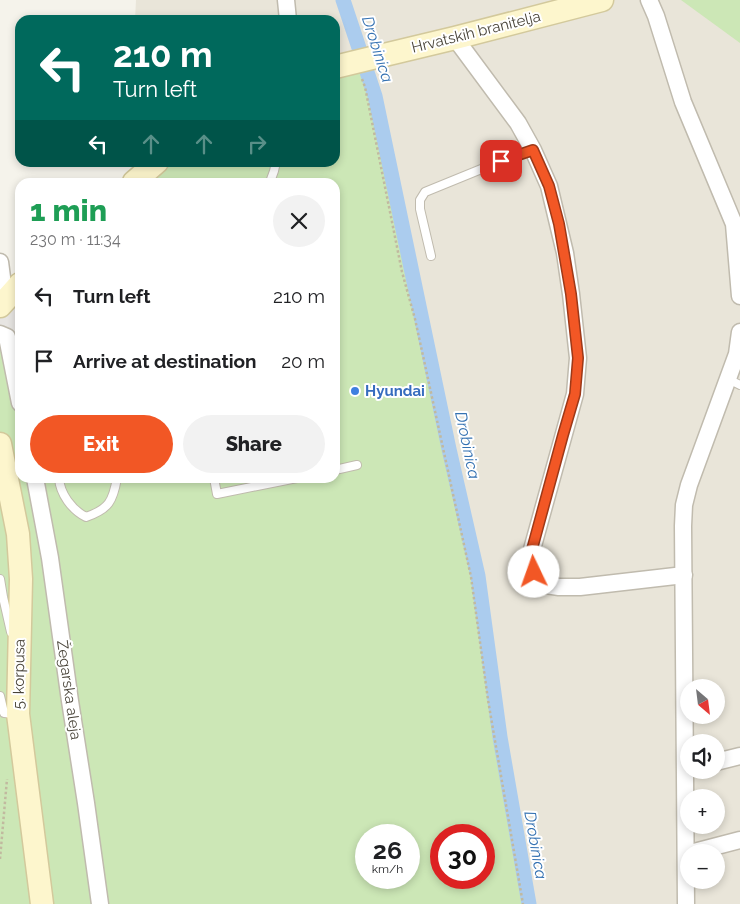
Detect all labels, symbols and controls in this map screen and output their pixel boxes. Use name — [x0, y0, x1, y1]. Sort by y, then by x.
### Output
street label: Hrvatskih branitelja — [410, 7, 542, 57]
water label: Drobinica — [358, 14, 397, 85]
text: 210 m — [113, 34, 213, 75]
icon: left — [30, 35, 95, 100]
text: Turn left — [113, 76, 197, 102]
icon: left — [84, 130, 112, 158]
icon: ahead — [137, 130, 165, 158]
icon: ahead — [190, 130, 218, 158]
icon: right — [243, 130, 271, 158]
pin — [480, 140, 522, 182]
icon: arrive — [487, 147, 515, 175]
text: 1 min — [30, 193, 107, 228]
button: close — [273, 195, 325, 247]
text: 230 m · 11:34 — [30, 230, 121, 249]
icon: left — [30, 282, 58, 310]
text: Turn left — [73, 285, 150, 307]
text: 210 m — [273, 285, 325, 307]
icon: arrive — [30, 347, 58, 375]
text: Arrive at destination — [73, 350, 257, 372]
text: 20 m — [281, 350, 325, 372]
place label: Hyundai — [365, 382, 425, 400]
marker: Hyundai — [349, 385, 361, 397]
water label: Drobinica — [451, 410, 484, 481]
button: Exit — [30, 415, 173, 473]
button: Share — [183, 415, 325, 473]
position arrow — [507, 545, 559, 597]
street label: 5. korpusa — [9, 639, 29, 709]
street label: Žegarska aleja — [53, 639, 85, 741]
north arrow — [680, 679, 725, 724]
map controls — [680, 679, 725, 889]
button: sound — [680, 734, 725, 779]
button: + — [680, 789, 725, 834]
water label: Drobinica — [520, 810, 551, 881]
speed limit sign: 30 — [430, 824, 495, 889]
text: 26 — [373, 835, 402, 865]
button: − — [680, 844, 725, 889]
text: km/h — [372, 862, 403, 876]

